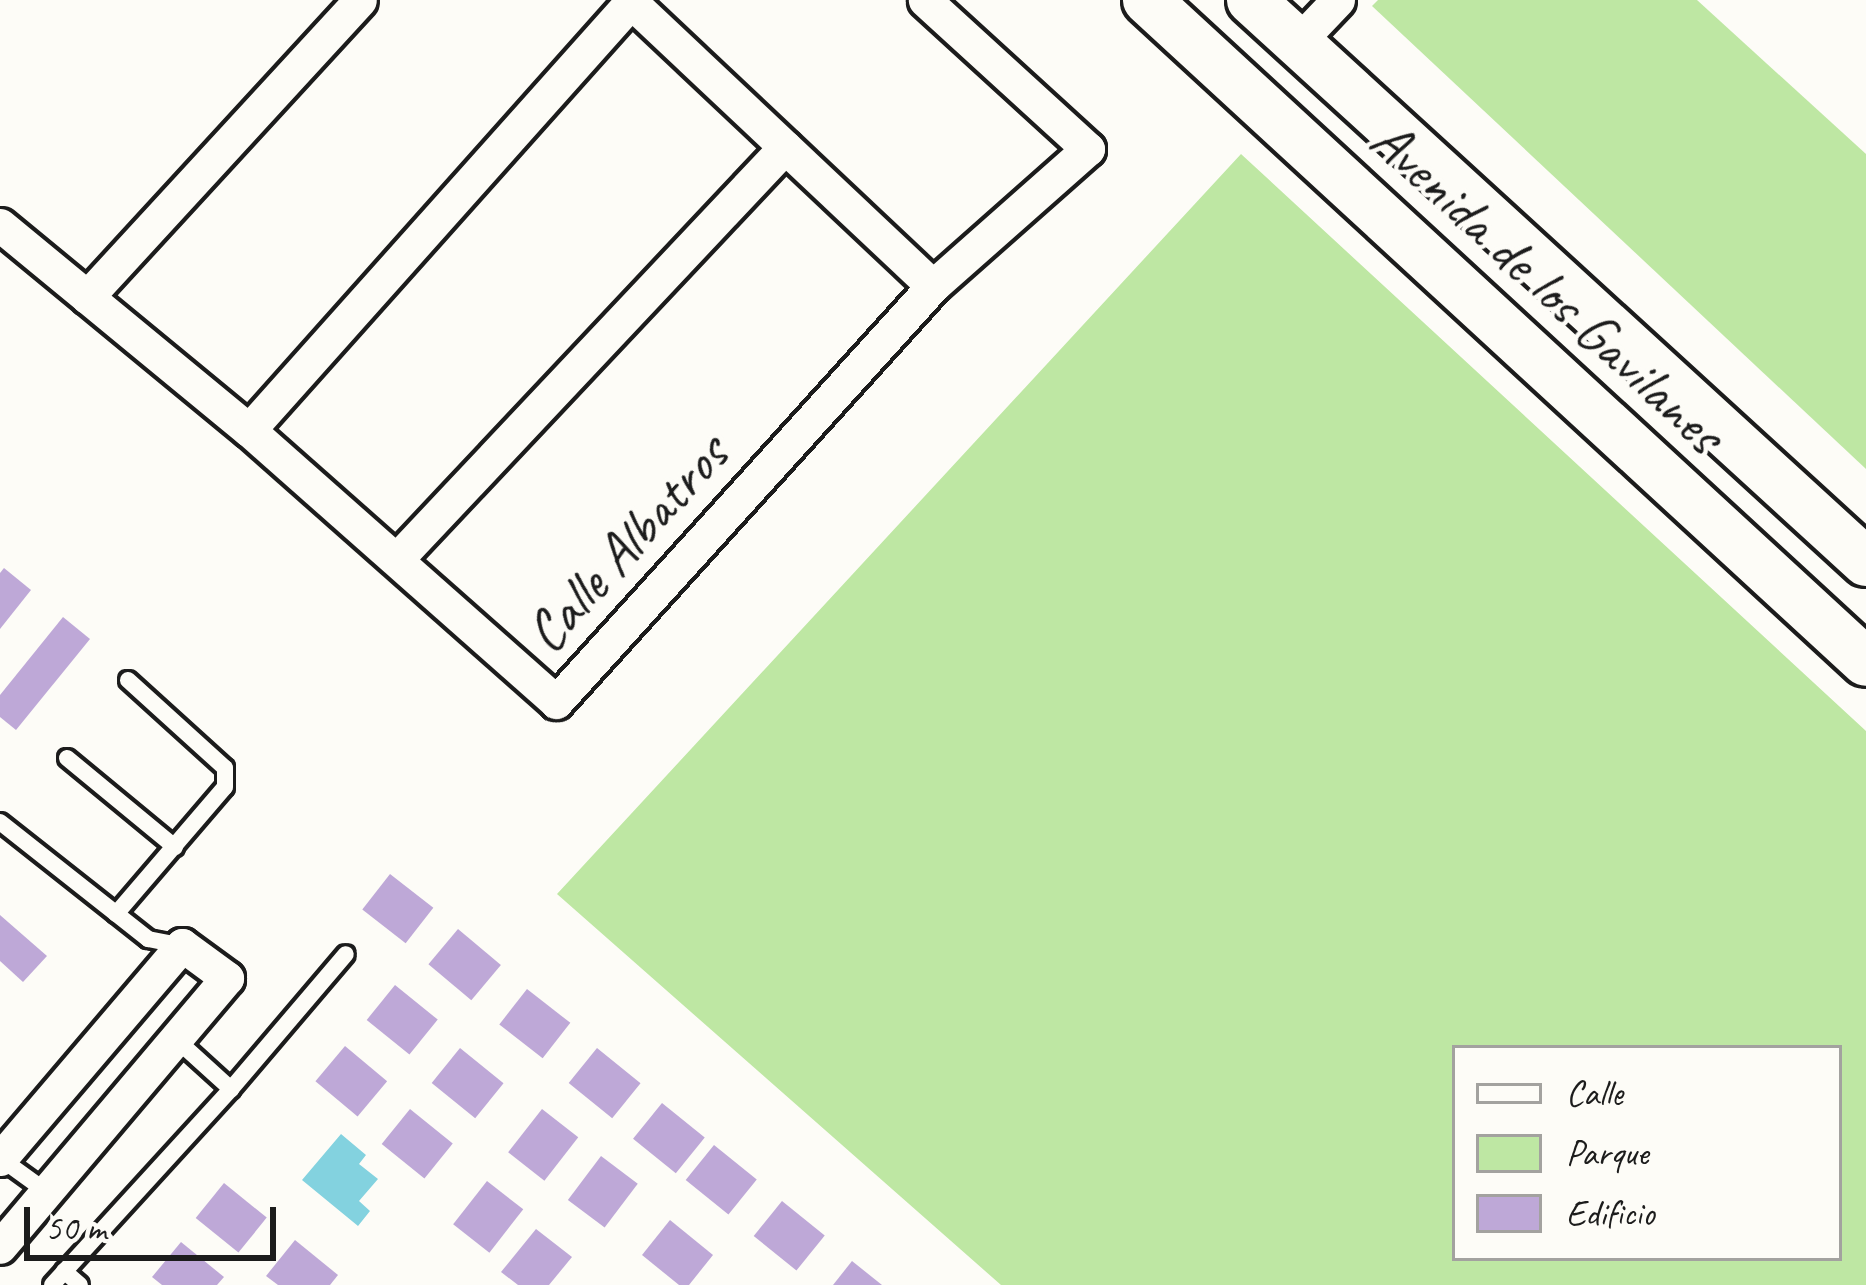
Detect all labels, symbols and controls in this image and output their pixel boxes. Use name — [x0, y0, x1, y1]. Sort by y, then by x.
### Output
street label: Avenida de los Gavilanes — [1357, 106, 1737, 468]
street label: Calle Albatros — [511, 421, 743, 667]
legend — [1452, 1045, 1842, 1261]
text: Calle — [1566, 1070, 1623, 1116]
text: Parque — [1566, 1130, 1649, 1176]
scale bar — [30, 1183, 282, 1257]
text: Edificio — [1566, 1190, 1655, 1236]
text: 50 m — [45, 1205, 106, 1251]

